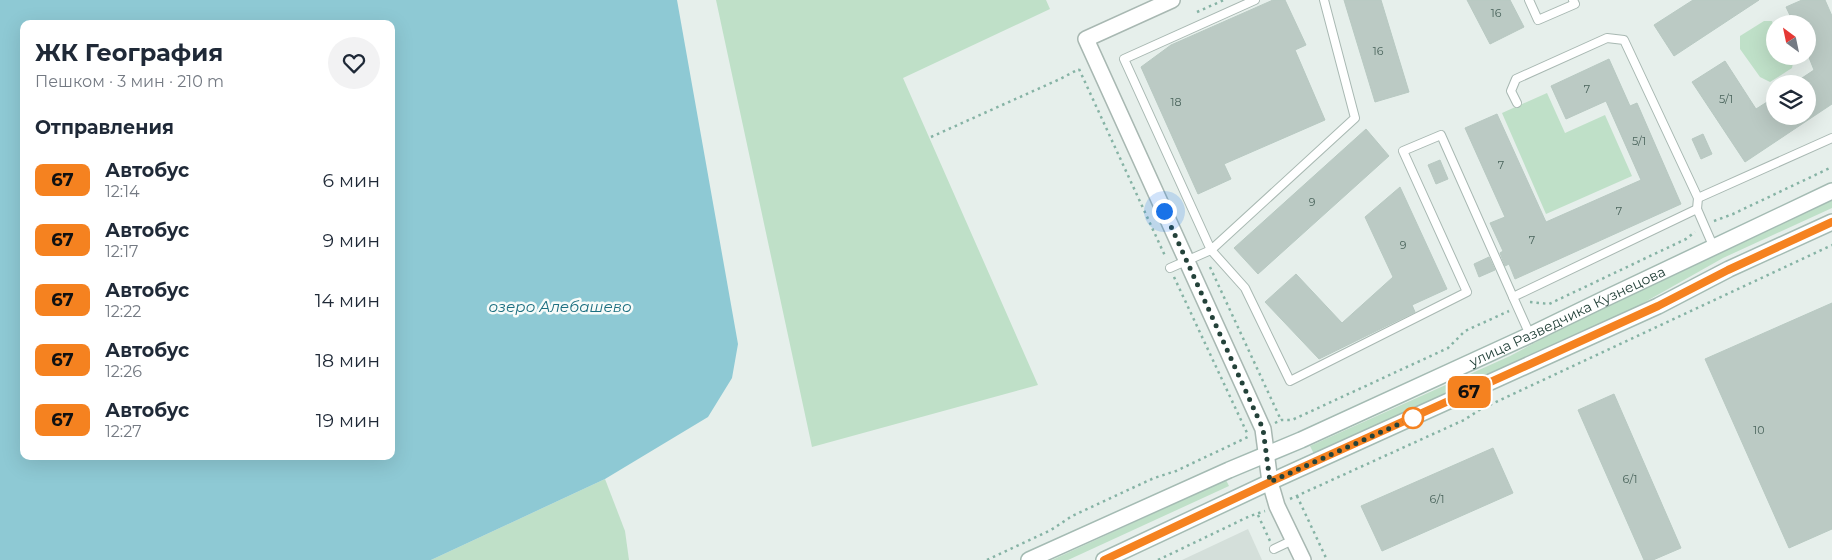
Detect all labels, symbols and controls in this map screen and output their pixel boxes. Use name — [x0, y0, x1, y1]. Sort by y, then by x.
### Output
house number: 16 — [1491, 6, 1502, 20]
north arrow — [1766, 15, 1816, 65]
map controls — [1766, 15, 1816, 125]
button: heart — [328, 37, 380, 89]
text: ЖК География — [35, 38, 223, 67]
house number: 16 — [1373, 44, 1384, 58]
text: Пешком · 3 мин · 210 m — [35, 72, 224, 91]
button: layers — [1766, 75, 1816, 125]
house number: 7 — [1584, 82, 1590, 96]
house number: 5/1 — [1719, 92, 1733, 106]
house number: 18 — [1171, 95, 1182, 109]
text: Отправления — [35, 116, 174, 139]
house number: 5/1 — [1632, 134, 1646, 148]
house number: 7 — [1498, 158, 1504, 172]
text: Автобус — [105, 159, 189, 182]
text: 67 — [51, 169, 74, 191]
text: 6 мин — [323, 169, 380, 192]
text: 12:14 — [105, 182, 140, 201]
house number: 9 — [1309, 195, 1316, 209]
your location — [1152, 199, 1177, 224]
house number: 7 — [1616, 204, 1622, 218]
text: Автобус — [105, 219, 189, 242]
text: 67 — [51, 229, 74, 251]
text: 9 мин — [323, 229, 380, 252]
house number: 7 — [1529, 233, 1535, 247]
house number: 9 — [1400, 238, 1407, 252]
text: 12:17 — [105, 242, 138, 261]
street label: улица Разведчика Кузнецова — [1466, 262, 1668, 371]
text: Автобус — [105, 279, 189, 302]
text: 67 — [51, 289, 74, 311]
text: 14 мин — [315, 289, 380, 312]
water label: озеро Алебашево — [488, 297, 632, 316]
text: 12:22 — [105, 302, 141, 321]
text: Автобус — [105, 339, 189, 362]
text: 67 — [51, 349, 74, 371]
text: 18 мин — [315, 349, 380, 372]
text: 12:26 — [105, 362, 142, 381]
line badge: 67 — [1446, 376, 1492, 408]
text: 67 — [1458, 381, 1480, 403]
text: Автобус — [105, 399, 189, 422]
unlabelled marker — [1402, 407, 1424, 429]
text: 67 — [51, 409, 74, 431]
text: 19 мин — [316, 409, 380, 432]
text: 12:27 — [105, 422, 142, 441]
house number: 10 — [1753, 423, 1765, 437]
house number: 6/1 — [1623, 472, 1637, 486]
house number: 6/1 — [1430, 492, 1444, 506]

